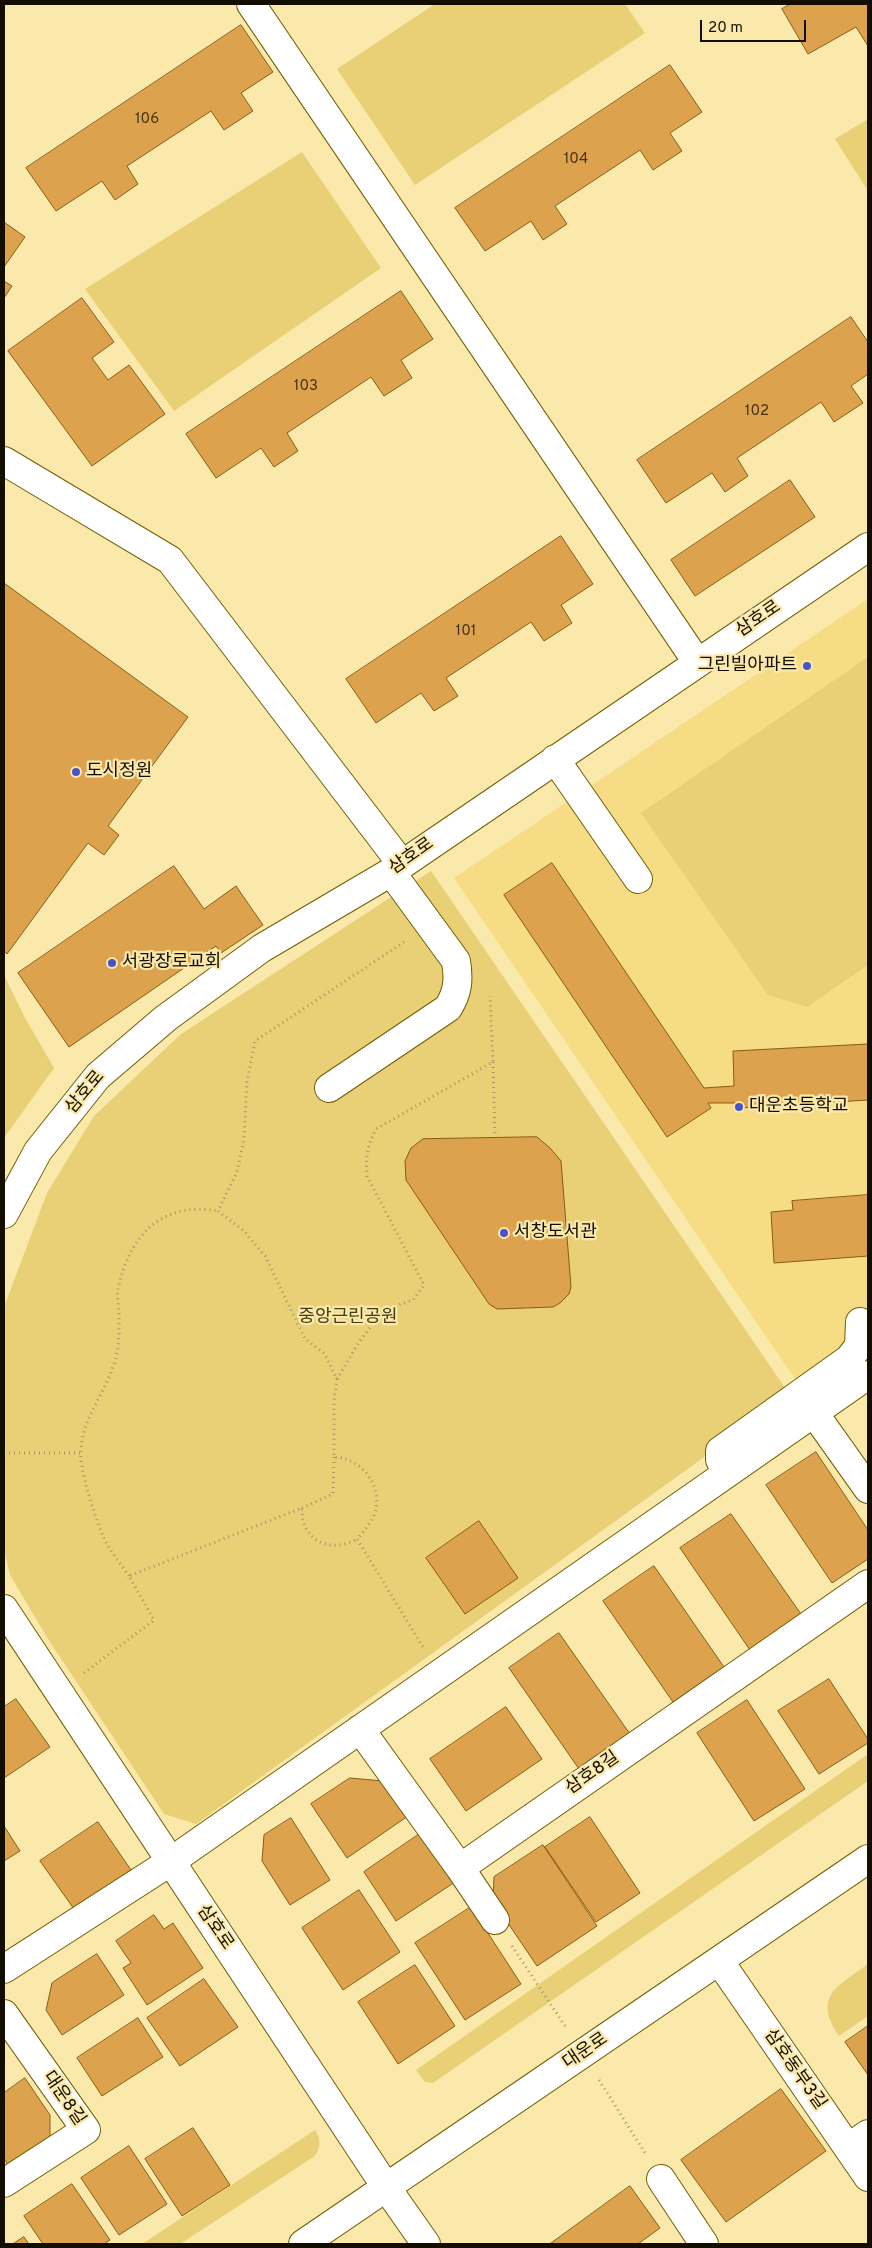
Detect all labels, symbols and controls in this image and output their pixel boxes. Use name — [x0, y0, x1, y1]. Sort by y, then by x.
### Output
scale bar — [702, 10, 808, 42]
text: 20 m — [708, 19, 743, 38]
house number: 106 — [135, 111, 159, 129]
house number: 104 — [564, 151, 588, 169]
house number: 103 — [294, 378, 318, 396]
house number: 102 — [745, 403, 769, 421]
street label: 삼호로 — [732, 597, 786, 643]
house number: 101 — [456, 623, 476, 641]
place label: 그린빌아파트 — [698, 655, 797, 677]
marker: 그린빌아파트 — [801, 660, 813, 672]
place label: 도시정원 — [86, 761, 152, 783]
marker: 도시정원 — [70, 766, 82, 778]
street label: 삼호로 — [385, 834, 439, 880]
place label: 서광장로교회 — [122, 952, 221, 974]
marker: 서광장로교회 — [106, 957, 118, 969]
street label: 삼호로 — [62, 1067, 110, 1119]
place label: 대운초등학교 — [749, 1096, 848, 1118]
marker: 대운초등학교 — [733, 1101, 745, 1113]
place label: 서창도서관 — [514, 1222, 597, 1244]
marker: 서창도서관 — [498, 1227, 510, 1239]
park label: 중앙근린공원 — [298, 1307, 398, 1329]
street label: 삼호8길 — [562, 1748, 624, 1800]
street label: 삼호로 — [191, 1901, 237, 1955]
street label: 삼호동부3길 — [758, 2025, 830, 2115]
street label: 대운로 — [559, 2029, 613, 2075]
street label: 대운8길 — [37, 2068, 89, 2130]

